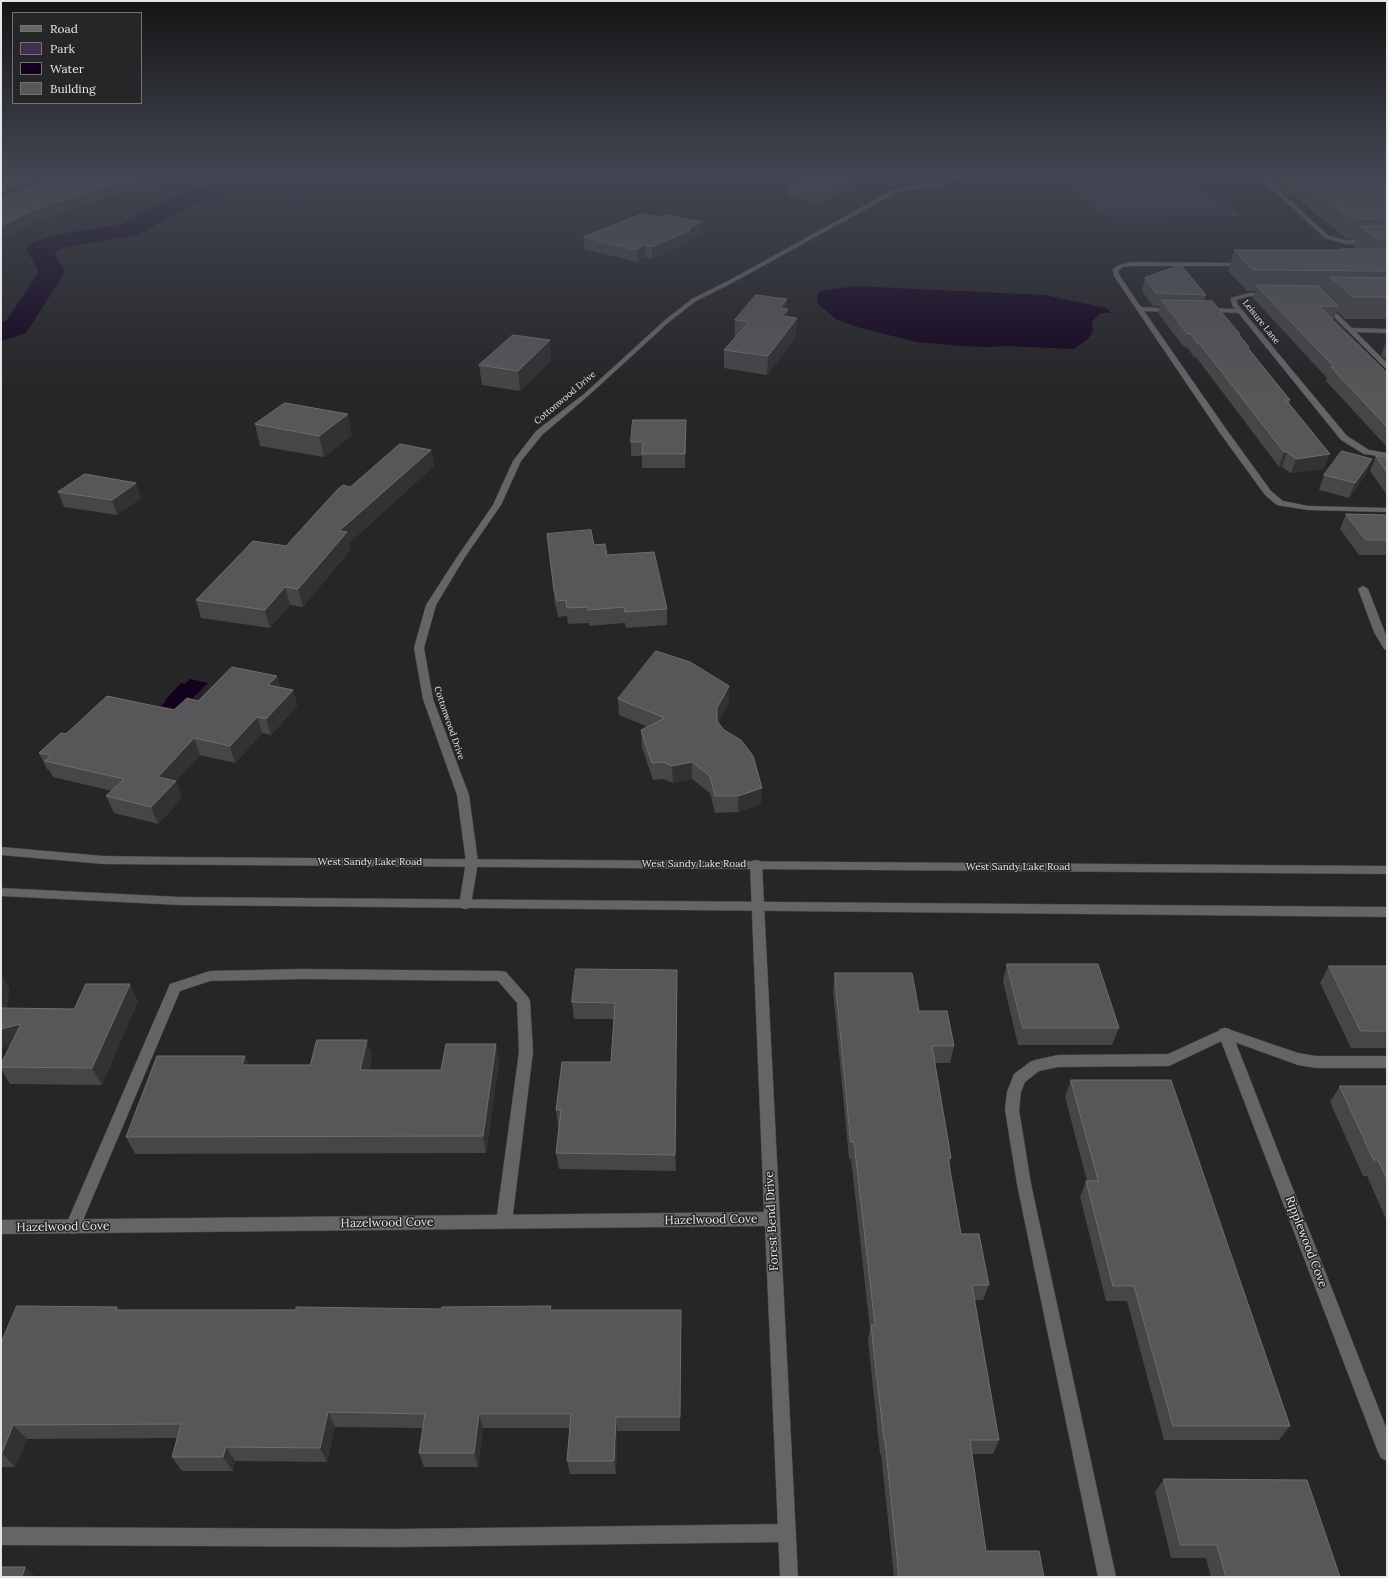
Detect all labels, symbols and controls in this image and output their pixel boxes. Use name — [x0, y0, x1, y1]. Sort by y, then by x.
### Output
legend — [12, 12, 142, 104]
text: Road — [50, 21, 78, 36]
text: Park — [50, 41, 75, 56]
text: Water — [50, 61, 84, 76]
text: Building — [50, 81, 96, 96]
street label: Leisure Lane — [1240, 298, 1282, 346]
street label: Cottonwood Drive — [532, 369, 598, 427]
street label: Cottonwood Drive — [431, 685, 467, 761]
street label: West Sandy Lake Road — [318, 856, 422, 868]
street label: West Sandy Lake Road — [642, 858, 746, 870]
street label: West Sandy Lake Road — [966, 861, 1070, 873]
street label: Forest Bend Drive — [762, 1171, 782, 1271]
street label: Ripplewood Cove — [1282, 1194, 1330, 1290]
street label: Hazelwood Cove — [664, 1212, 758, 1228]
street label: Hazelwood Cove — [340, 1215, 434, 1231]
street label: Hazelwood Cove — [16, 1219, 110, 1235]

